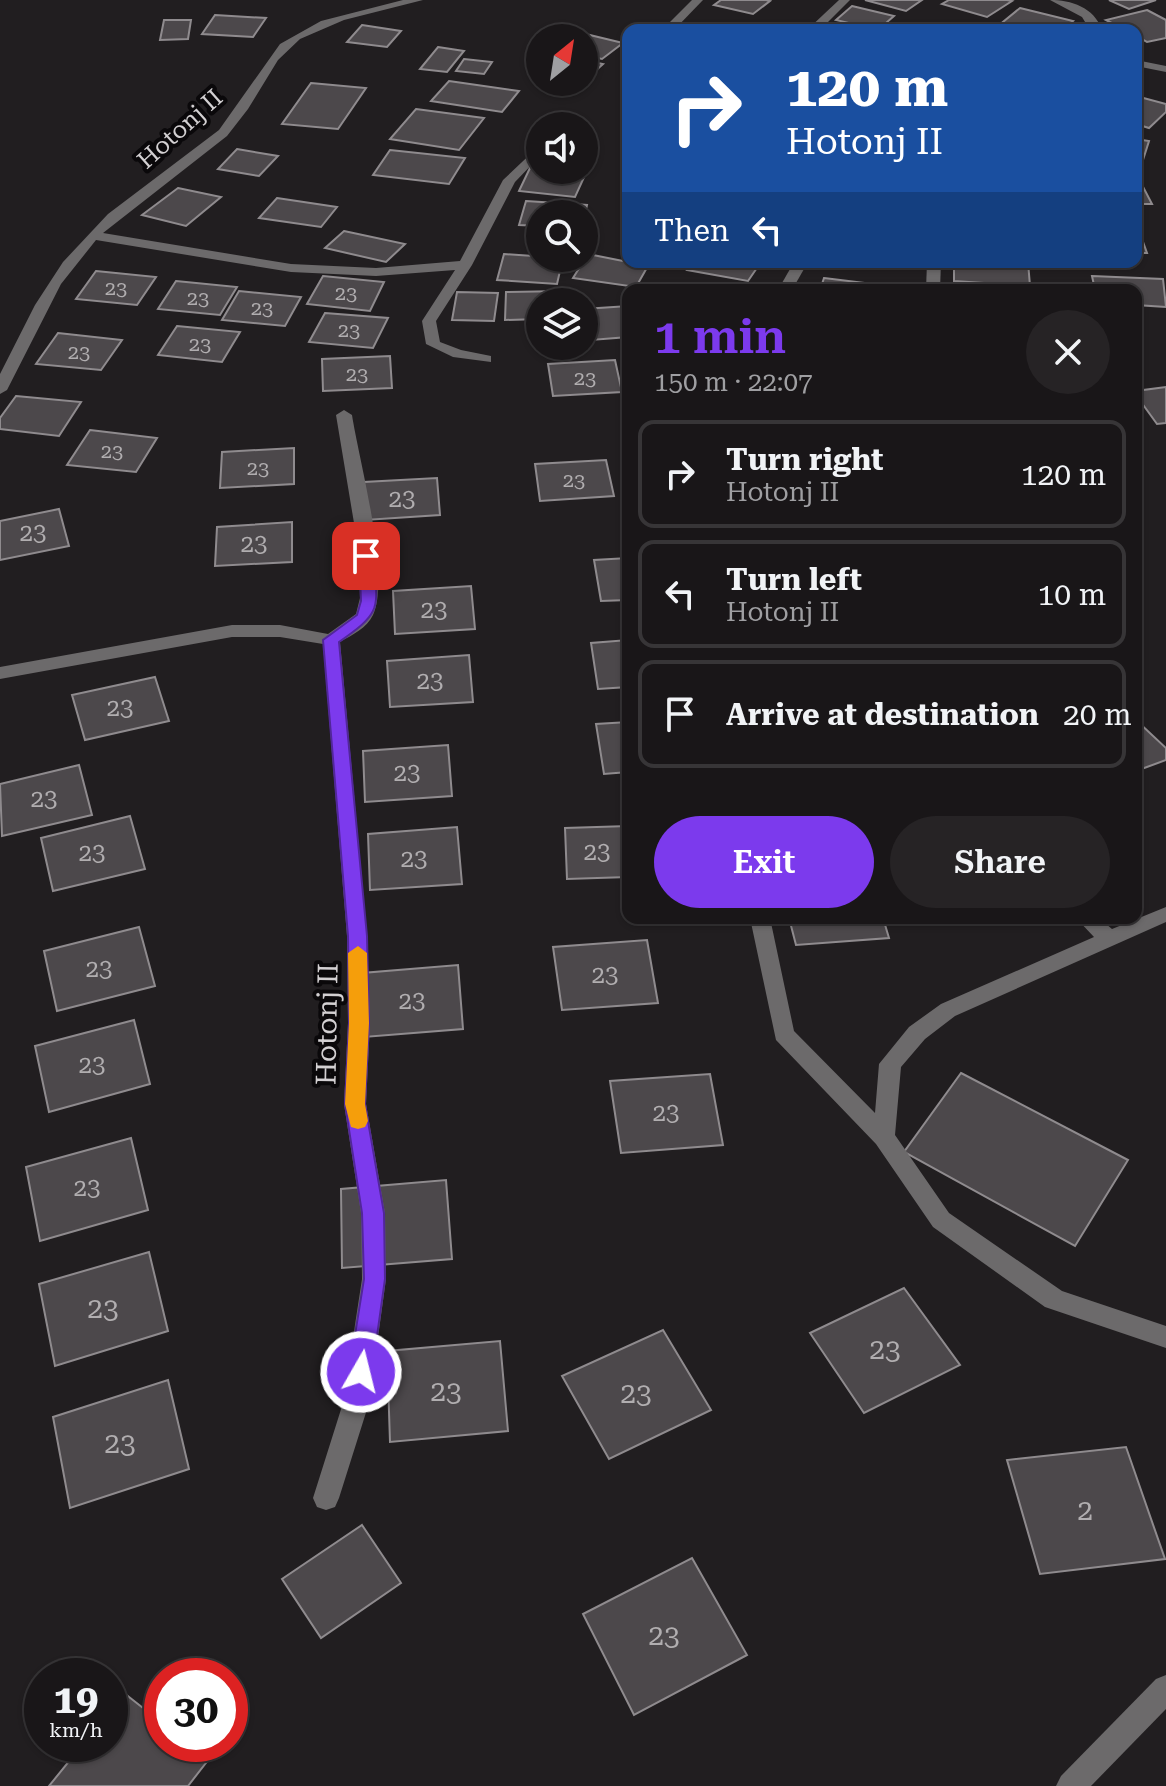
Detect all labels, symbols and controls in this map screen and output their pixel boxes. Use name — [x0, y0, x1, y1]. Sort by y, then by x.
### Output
north arrow — [526, 24, 598, 96]
map controls — [526, 24, 598, 360]
text: 120 m — [786, 54, 948, 120]
icon: right — [654, 56, 758, 160]
street label: Hotonj II — [132, 84, 228, 174]
button: sound — [526, 112, 598, 184]
text: Hotonj II — [786, 121, 943, 163]
button: search — [526, 200, 598, 272]
icon: left — [745, 208, 789, 252]
text: Then — [654, 213, 729, 248]
house number: 23 — [105, 276, 127, 300]
house number: 23 — [335, 281, 357, 305]
house number: 23 — [187, 286, 209, 310]
button: layers — [526, 288, 598, 360]
house number: 23 — [251, 296, 273, 320]
text: 1 min — [654, 309, 786, 365]
button: close — [1026, 310, 1110, 394]
house number: 23 — [338, 318, 360, 342]
house number: 23 — [189, 332, 211, 356]
house number: 23 — [68, 340, 90, 364]
house number: 23 — [346, 362, 368, 386]
house number: 23 — [574, 366, 596, 390]
text: 150 m · 22:07 — [654, 367, 813, 397]
house number: 23 — [101, 439, 123, 463]
text: Turn right — [726, 442, 883, 477]
icon: right — [658, 452, 702, 496]
house number: 23 — [247, 456, 269, 480]
text: 120 m — [1021, 457, 1106, 492]
house number: 23 — [563, 468, 585, 492]
text: Hotonj II — [726, 477, 839, 507]
house number: 23 — [389, 485, 415, 513]
house number: 23 — [20, 519, 46, 547]
pin — [332, 522, 400, 590]
house number: 23 — [241, 530, 267, 558]
icon: arrive — [344, 534, 388, 578]
text: Turn left — [726, 562, 862, 597]
icon: left — [658, 572, 702, 616]
text: 10 m — [1037, 577, 1106, 612]
house number: 23 — [421, 596, 447, 624]
text: Hotonj II — [726, 597, 839, 627]
house number: 23 — [417, 667, 443, 695]
icon: arrive — [658, 692, 702, 736]
house number: 23 — [107, 694, 133, 722]
text: Arrive at destination — [726, 697, 1039, 732]
text: 20 m — [1063, 697, 1132, 732]
house number: 23 — [394, 759, 420, 787]
house number: 23 — [31, 785, 57, 813]
button: Exit — [654, 816, 874, 908]
button: Share — [890, 816, 1110, 908]
house number: 23 — [584, 838, 610, 866]
house number: 23 — [79, 839, 105, 867]
house number: 23 — [401, 845, 427, 873]
house number: 23 — [86, 955, 112, 983]
house number: 23 — [592, 961, 618, 989]
street label: Hotonj II — [309, 963, 345, 1085]
house number: 23 — [399, 987, 425, 1015]
house number: 23 — [79, 1051, 105, 1079]
house number: 23 — [653, 1099, 679, 1127]
house number: 23 — [74, 1174, 100, 1202]
house number: 23 — [87, 1292, 119, 1325]
position arrow — [319, 1330, 403, 1414]
house number: 23 — [869, 1333, 901, 1366]
house number: 23 — [430, 1375, 462, 1408]
house number: 23 — [620, 1377, 652, 1410]
house number: 23 — [104, 1427, 136, 1460]
house number: 2 — [1077, 1494, 1093, 1527]
house number: 23 — [648, 1619, 680, 1652]
speed limit sign: 30 — [144, 1658, 248, 1762]
text: 19 — [54, 1676, 98, 1723]
text: km/h — [49, 1718, 103, 1742]

